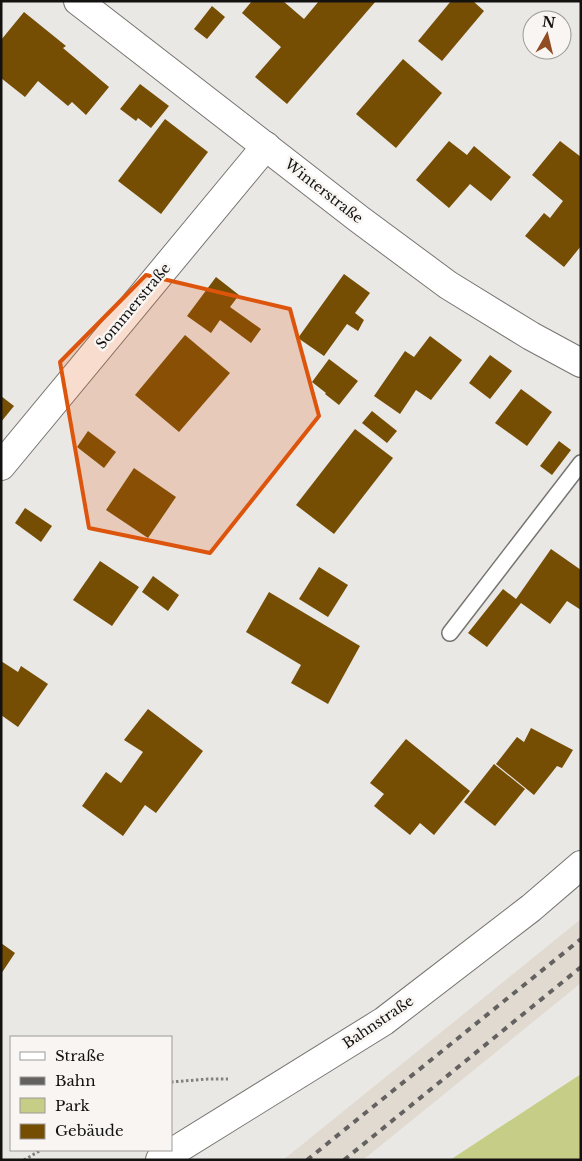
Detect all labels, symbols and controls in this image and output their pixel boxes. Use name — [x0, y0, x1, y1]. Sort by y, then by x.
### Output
north arrow — [522, 10, 572, 60]
text: N — [541, 12, 557, 32]
street label: Winterstraße — [280, 154, 367, 227]
street label: Sommerstraße — [92, 259, 174, 353]
street label: Bahnstraße — [339, 992, 417, 1052]
legend — [10, 1036, 172, 1151]
text: Straße — [55, 1046, 105, 1065]
text: Bahn — [55, 1071, 95, 1090]
text: Park — [55, 1096, 91, 1115]
text: Gebäude — [55, 1121, 124, 1140]

